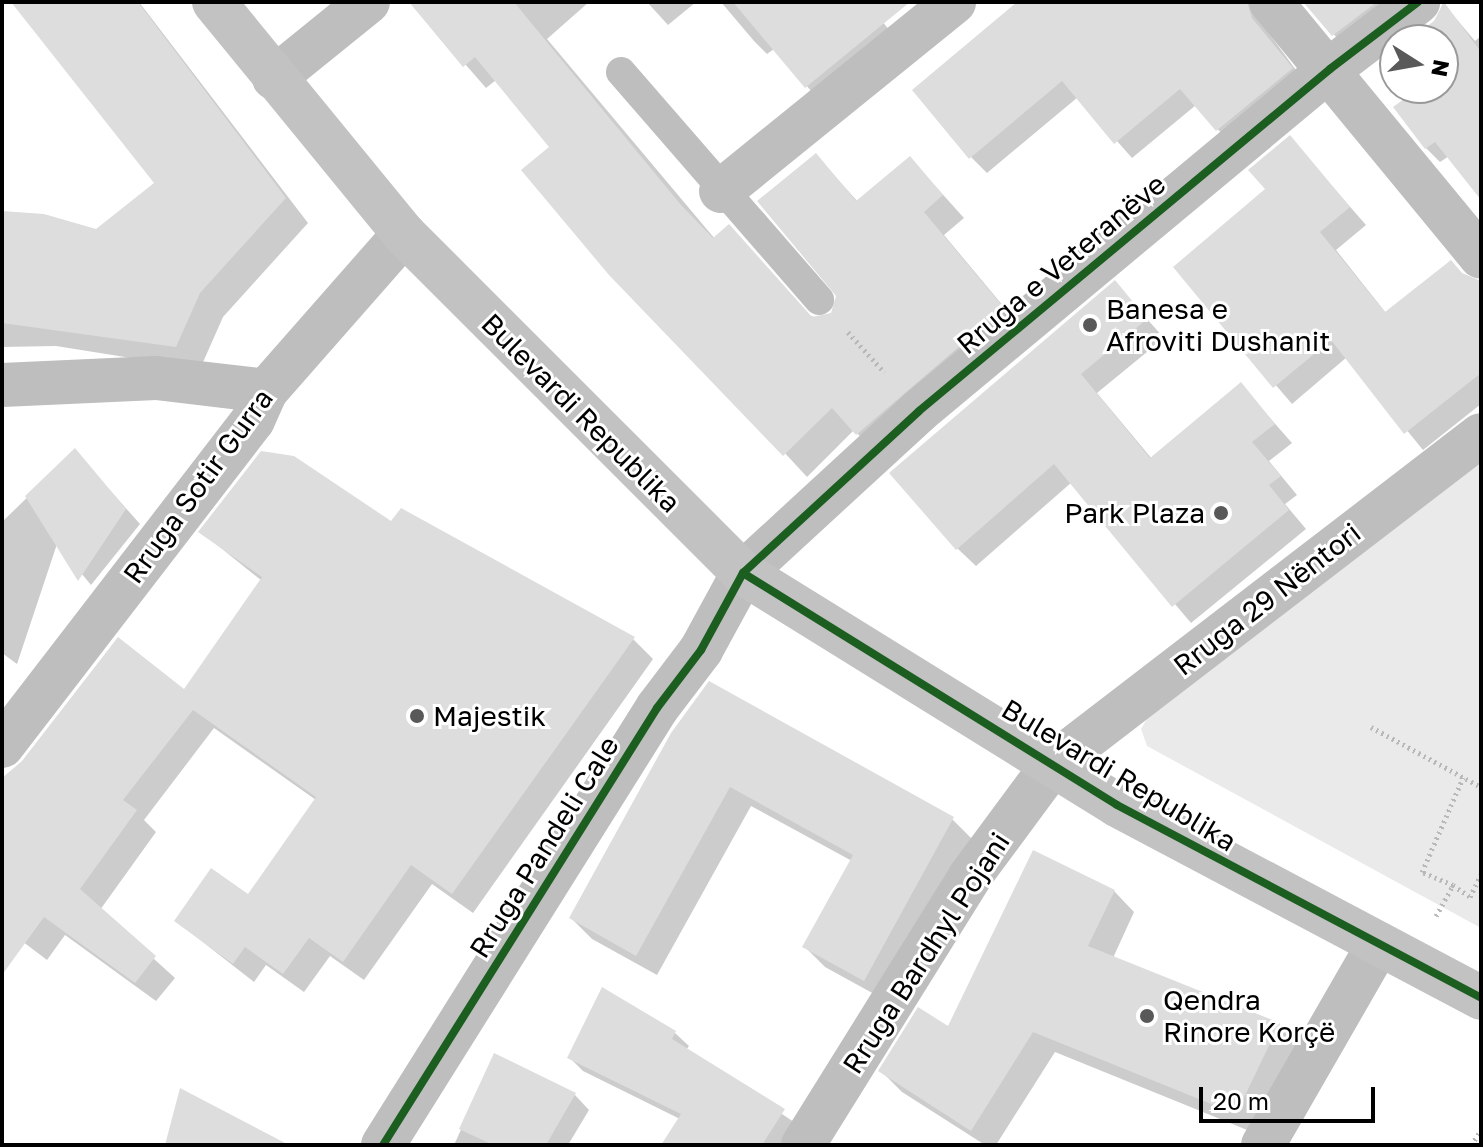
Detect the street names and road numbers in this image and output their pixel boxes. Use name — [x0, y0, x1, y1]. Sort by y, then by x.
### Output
street label: Rruga e Veteranëve — [950, 167, 1172, 361]
street label: Bulevardi Republika — [475, 307, 687, 519]
street label: Rruga Sotir Gurra — [116, 382, 280, 590]
street label: Rruga 29 Nëntori — [1167, 516, 1367, 682]
street label: Bulevardi Republika — [996, 692, 1242, 858]
street label: Rruga Pandeli Cale — [462, 730, 626, 964]
street label: Rruga Bardhyl Pojani — [836, 826, 1016, 1080]

